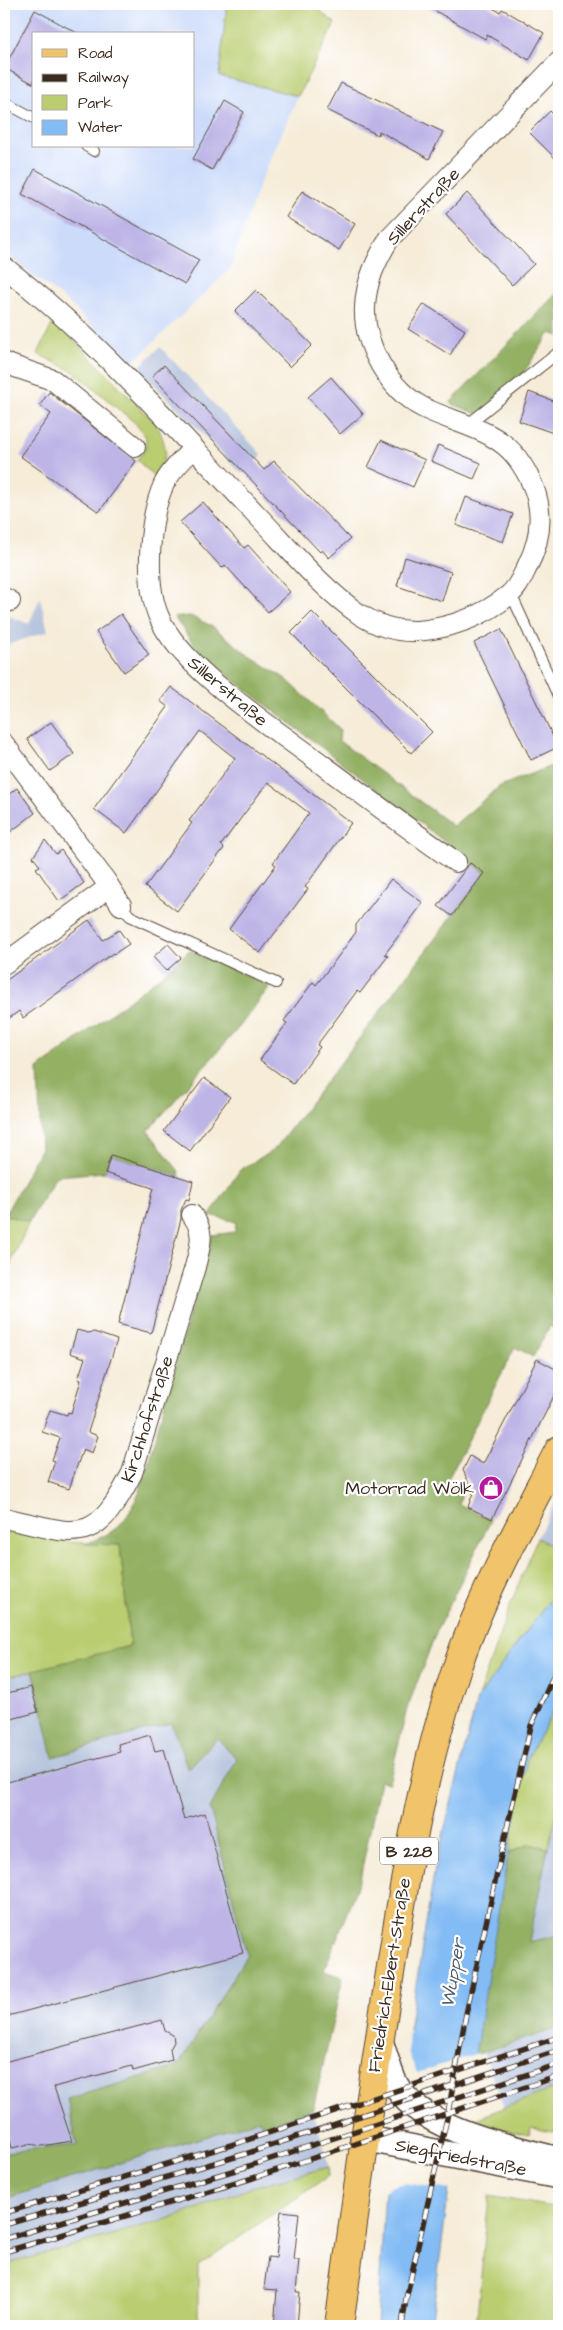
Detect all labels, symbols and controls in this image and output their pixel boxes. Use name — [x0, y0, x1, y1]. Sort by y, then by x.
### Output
legend — [32, 32, 195, 148]
text: Road — [78, 43, 113, 64]
text: Railway — [78, 67, 129, 89]
text: Park — [78, 93, 113, 114]
text: Water — [78, 117, 122, 138]
street label: Sillerstraße — [381, 162, 466, 251]
street label: Sillerstraße — [182, 650, 273, 732]
street label: Kirchhofstraße — [115, 1353, 180, 1486]
shop icon: Motorrad Wölk — [478, 1475, 504, 1501]
place label: Motorrad Wölk — [345, 1476, 474, 1501]
road number: B 228 — [380, 1838, 438, 1864]
street label: Friedrich-Ebert-Straße — [362, 1876, 417, 2074]
water label: Wupper — [434, 1934, 473, 2010]
street label: Siegfriedstraße — [393, 2132, 529, 2184]

